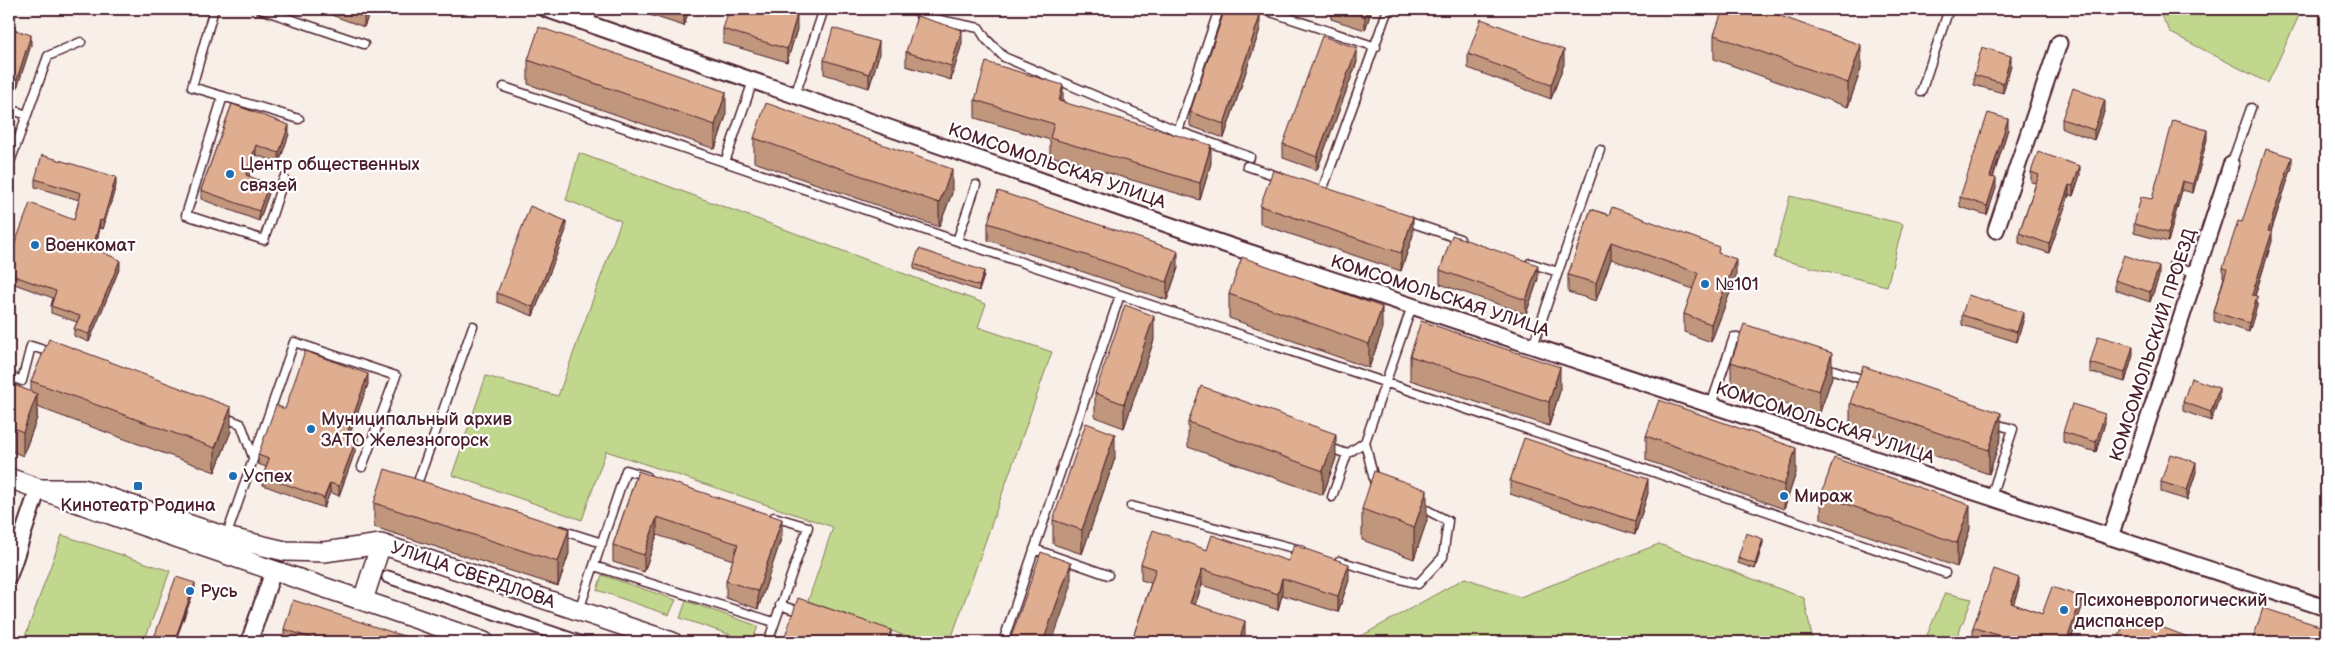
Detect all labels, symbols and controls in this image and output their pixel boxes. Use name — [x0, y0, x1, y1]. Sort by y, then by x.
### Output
street label: КОМСОМОЛЬСКАЯ УЛИЦА — [945, 119, 1169, 213]
place label: Центр общественных связей — [240, 154, 420, 196]
marker: Центр общественных связей — [224, 168, 236, 180]
street label: КОМСОМОЛЬСКИЙ ПРОЕЗД — [2105, 226, 2201, 464]
place label: Военкомат — [45, 235, 136, 256]
marker: Военкомат — [29, 239, 41, 251]
street label: КОМСОМОЛЬСКАЯ УЛИЦА — [1328, 251, 1552, 341]
place label: №101 — [1715, 274, 1759, 295]
marker: №101 — [1699, 278, 1711, 290]
street label: КОМСОМОЛЬСКАЯ УЛИЦА — [1713, 378, 1937, 468]
place label: Муниципальный архив ЗАТО Железногорск — [321, 409, 512, 451]
marker: Муниципальный архив ЗАТО Железногорск — [305, 423, 317, 435]
place label: Успех — [243, 466, 292, 487]
marker: Успех — [227, 470, 239, 482]
marker: Кинотеатр Родина — [132, 480, 144, 492]
place label: Мираж — [1794, 486, 1853, 507]
marker: Мираж — [1778, 490, 1790, 502]
place label: Кинотеатр Родина — [60, 495, 216, 516]
street label: УЛИЦА СВЕРДЛОВА — [388, 537, 558, 613]
place label: Русь — [200, 581, 238, 602]
marker: Русь — [184, 585, 196, 597]
place label: Психоневрологический диспансер — [2074, 590, 2267, 632]
marker: Психоневрологический диспансер — [2058, 604, 2070, 616]

